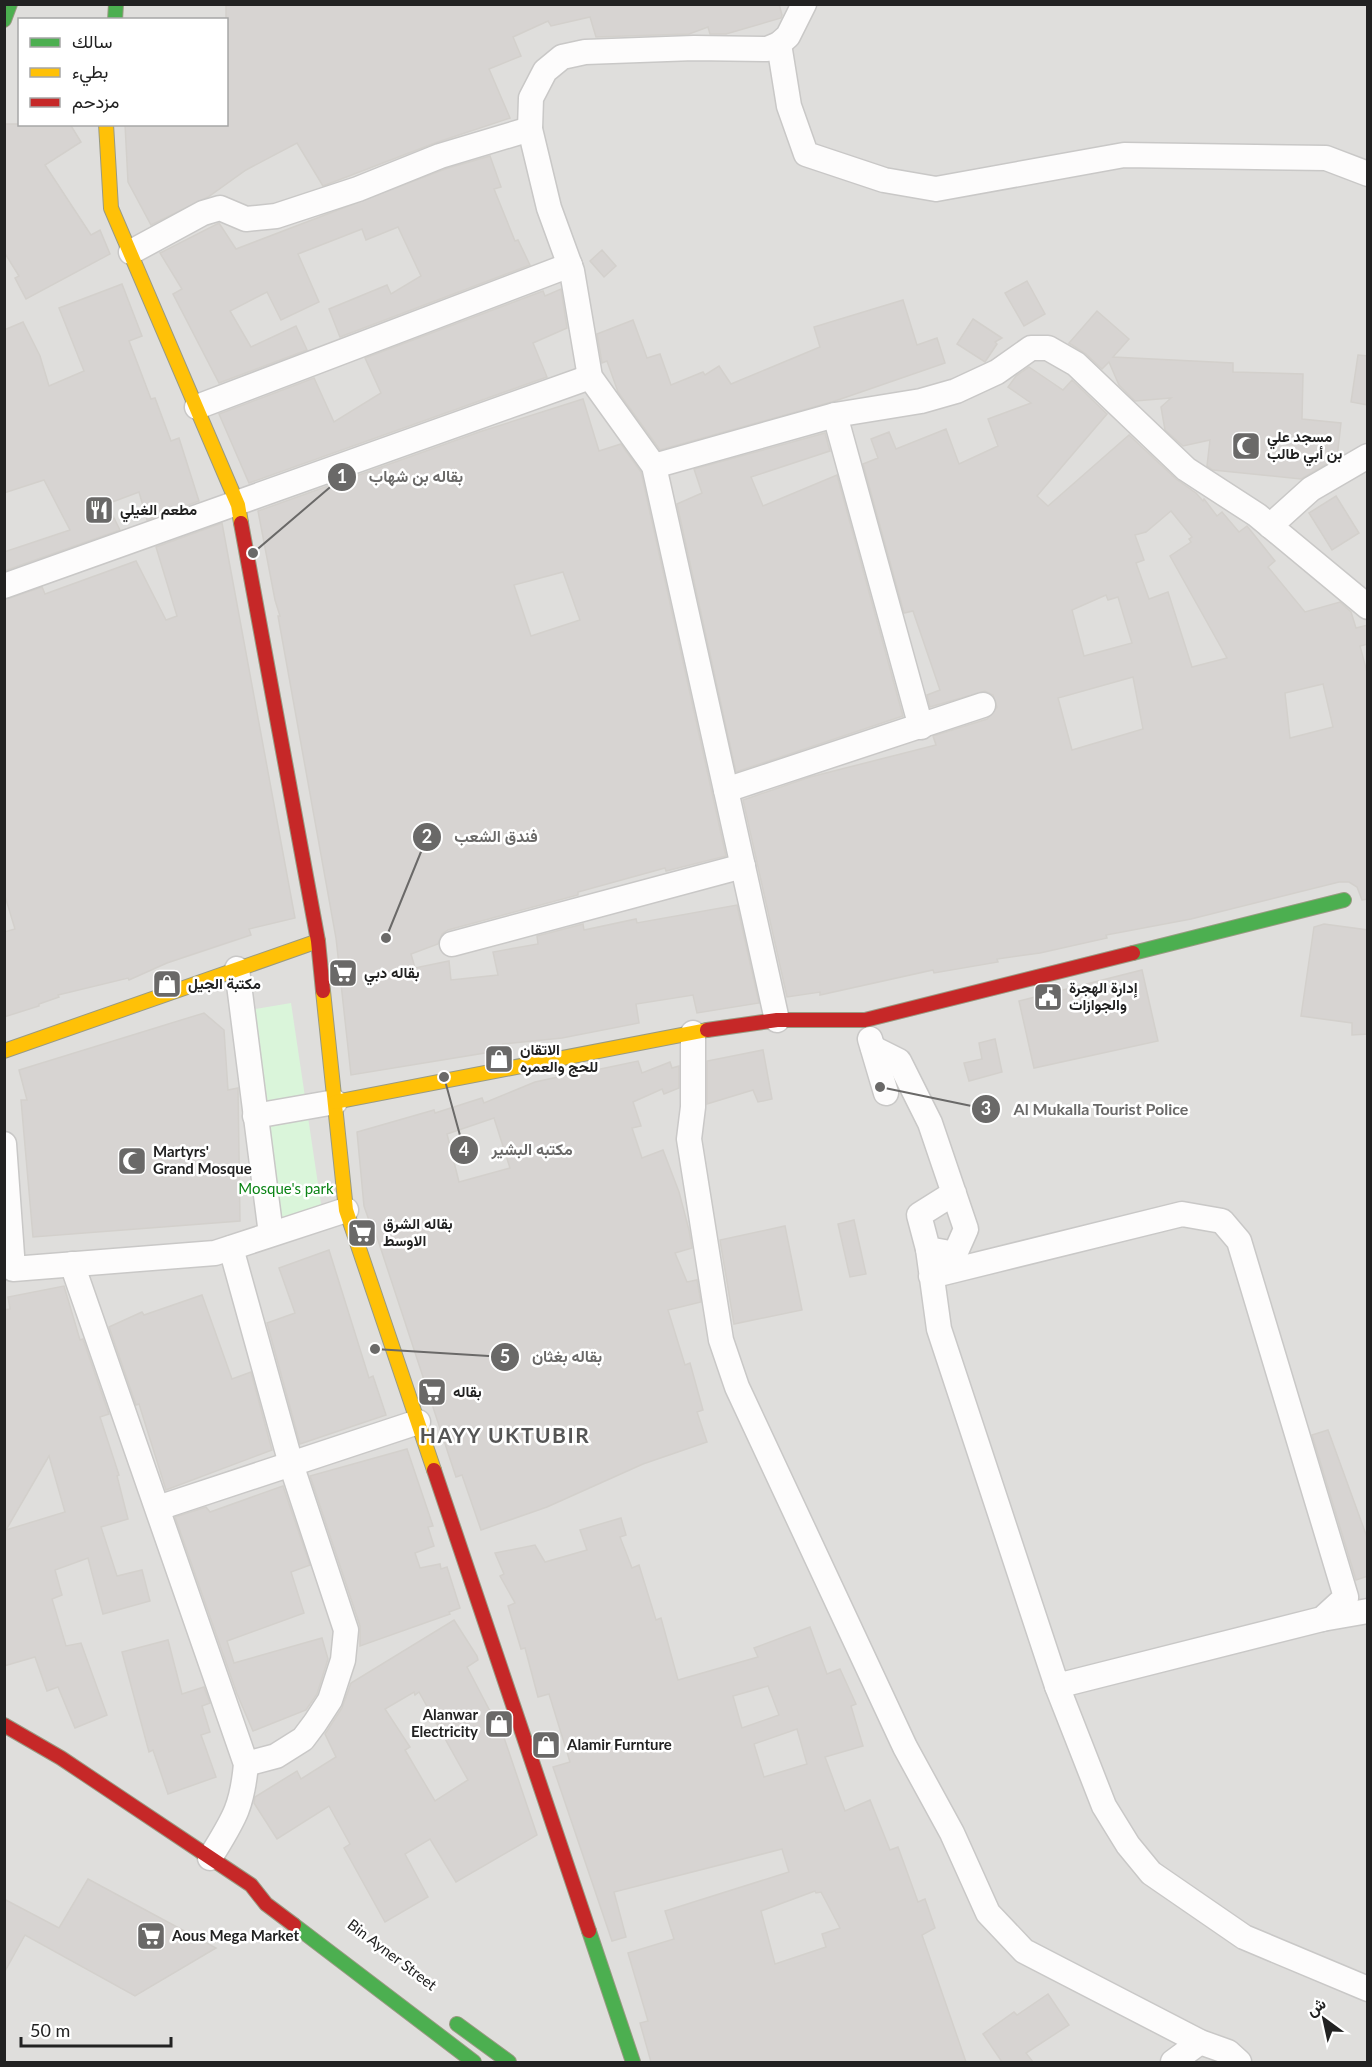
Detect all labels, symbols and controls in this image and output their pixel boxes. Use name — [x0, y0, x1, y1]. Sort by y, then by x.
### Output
legend — [18, 18, 228, 126]
text: سالك — [72, 30, 112, 52]
text: بطيء — [72, 60, 108, 87]
text: مزدحم — [72, 90, 119, 114]
place label: مسجد علي بن أبي طالب — [1267, 427, 1342, 467]
mosque icon: مسجد علي بن أبي طالب — [1230, 430, 1262, 462]
callout: بقاله بن شهاب — [327, 460, 475, 494]
text: 1 — [337, 465, 347, 487]
text: بقاله بن شهاب — [369, 466, 463, 487]
restaurant icon: مطعم الغيلي — [83, 494, 115, 526]
place label: مطعم الغيلي — [120, 500, 197, 523]
callout: فندق الشعب — [412, 820, 550, 854]
text: 2 — [422, 825, 432, 847]
text: فندق الشعب — [454, 826, 538, 846]
supermarket icon: بقاله دبي — [327, 957, 359, 989]
place label: بقاله دبي — [364, 963, 420, 986]
shop icon: مكتبة الجيل — [151, 968, 183, 1000]
place label: مكتبة الجيل — [188, 974, 261, 993]
place label: إدارة الهجرة والجوازات — [1069, 978, 1138, 1014]
public building icon: إدارة الهجرة والجوازات — [1032, 981, 1064, 1013]
place label: الاتقان للحج والعمره — [520, 1040, 598, 1077]
shop icon: الاتقان للحج والعمره — [483, 1043, 515, 1075]
callout: Al Mukalla Tourist Police — [971, 1092, 1200, 1126]
text: 3 — [981, 1097, 991, 1119]
text: Al Mukalla Tourist Police — [1013, 1099, 1189, 1118]
callout: مكتبه البشير — [449, 1133, 585, 1167]
text: 4 — [459, 1138, 469, 1160]
text: مكتبه البشير — [490, 1139, 573, 1160]
place label: Martyrs' Grand Mosque — [153, 1142, 252, 1177]
mosque icon: Martyrs' Grand Mosque — [116, 1145, 148, 1177]
park label: Mosque's park — [238, 1179, 334, 1197]
place label: بقاله الشرق الاوسط — [383, 1214, 453, 1250]
supermarket icon: بقاله الشرق الاوسط — [346, 1217, 378, 1249]
callout: بقاله بغثان — [490, 1340, 614, 1374]
text: 5 — [500, 1345, 510, 1367]
text: بقاله بغثان — [532, 1346, 602, 1366]
supermarket icon: بقاله — [416, 1376, 448, 1408]
place label: بقاله — [453, 1382, 482, 1401]
district label: HAYY UKTUBIR — [420, 1422, 590, 1447]
place label: Alanwar Electricity — [411, 1705, 478, 1740]
shop icon: Alanwar Electricity — [483, 1708, 515, 1740]
shop icon: Alamir Furnture — [530, 1729, 562, 1761]
place label: Alamir Furnture — [566, 1735, 672, 1753]
street label: Bin Ayner Street — [345, 1915, 441, 1994]
supermarket icon: Aous Mega Market — [135, 1920, 167, 1952]
place label: Aous Mega Market — [171, 1926, 299, 1944]
north arrow — [1294, 1989, 1354, 2049]
text: ش — [1302, 1993, 1329, 2020]
scale bar — [21, 2010, 171, 2048]
text: 50 m — [30, 2019, 70, 2041]

